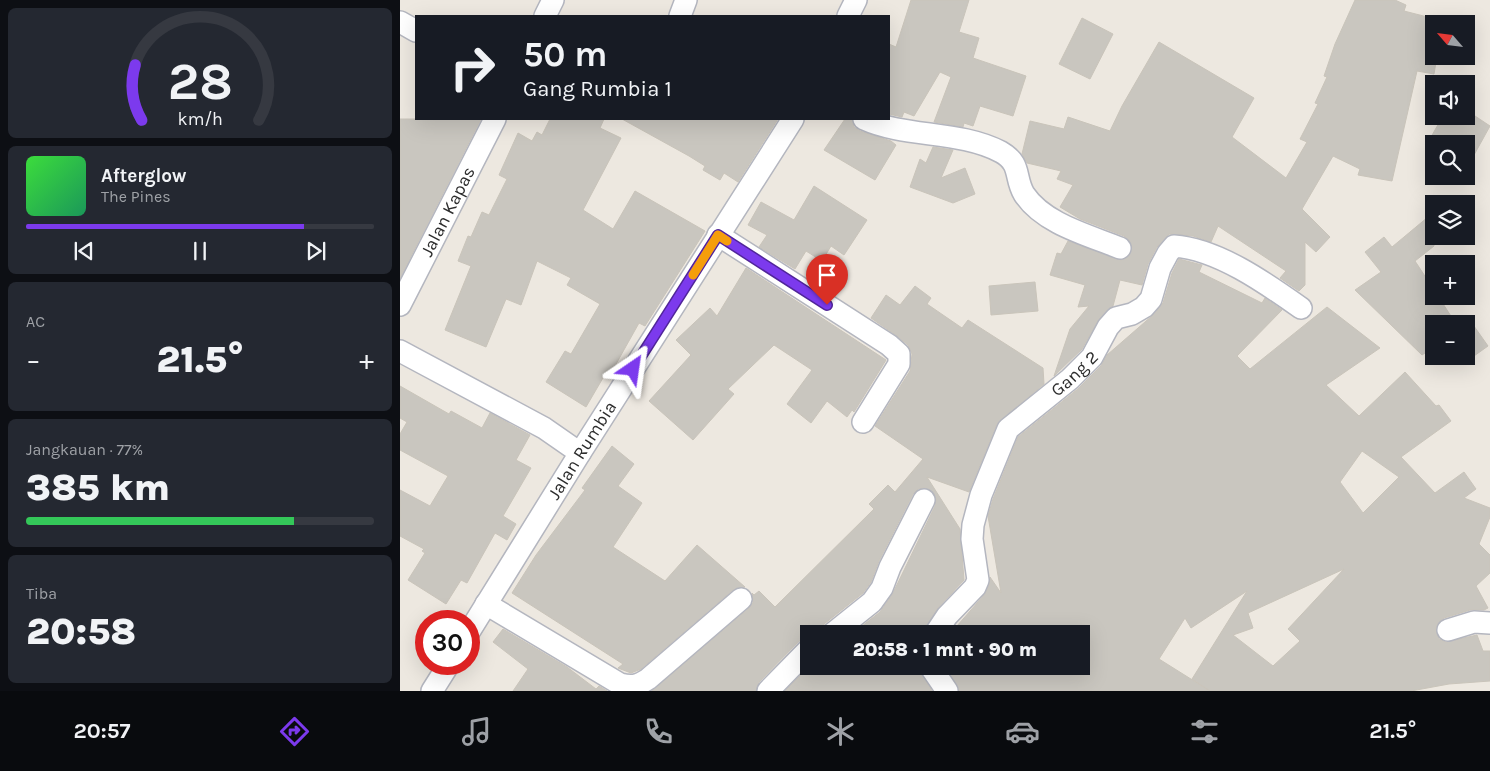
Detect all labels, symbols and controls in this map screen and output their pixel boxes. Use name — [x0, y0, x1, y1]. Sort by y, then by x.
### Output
north arrow — [1425, 15, 1475, 65]
map controls — [1425, 15, 1475, 365]
text: 50 m — [523, 34, 608, 75]
icon: right — [440, 35, 505, 100]
text: 28 — [167, 51, 233, 112]
button: sound — [1425, 75, 1475, 125]
text: Gang Rumbia 1 — [523, 76, 672, 102]
text: km/h — [177, 109, 223, 130]
button: search — [1425, 135, 1475, 185]
street label: Jalan Kapas — [416, 163, 480, 260]
text: Afterglow — [101, 165, 187, 187]
text: The Pines — [101, 187, 171, 206]
button: layers — [1425, 195, 1475, 245]
icon: previous — [70, 237, 98, 265]
icon: pause — [186, 237, 214, 265]
icon: next — [302, 237, 330, 265]
pin — [806, 254, 848, 305]
button: + — [1425, 255, 1475, 305]
icon: arrive — [813, 261, 841, 289]
text: AC — [26, 312, 45, 331]
button: − — [1425, 315, 1475, 365]
text: 21.5° — [156, 337, 244, 382]
position arrow — [606, 342, 658, 394]
text: − — [26, 343, 41, 376]
text: + — [359, 343, 374, 376]
street label: Gang 2 — [1046, 346, 1103, 401]
street label: Jalan Rumbia — [543, 397, 621, 504]
text: Jangkauan · 77% — [26, 440, 143, 459]
text: 385 km — [26, 465, 170, 510]
text: Tiba — [26, 584, 57, 603]
text: 20:58 — [26, 609, 136, 654]
speed limit sign: 30 — [415, 610, 480, 675]
text: 20:58 · 1 mnt · 90 m — [853, 639, 1037, 661]
icon: directions — [277, 714, 312, 749]
icon: music — [459, 714, 494, 749]
icon: phone — [641, 714, 676, 749]
icon: climate — [823, 714, 858, 749]
icon: car — [1005, 714, 1040, 749]
icon: filters — [1187, 714, 1222, 749]
text: 20:57 — [73, 718, 130, 744]
text: 21.5° — [1369, 718, 1416, 744]

